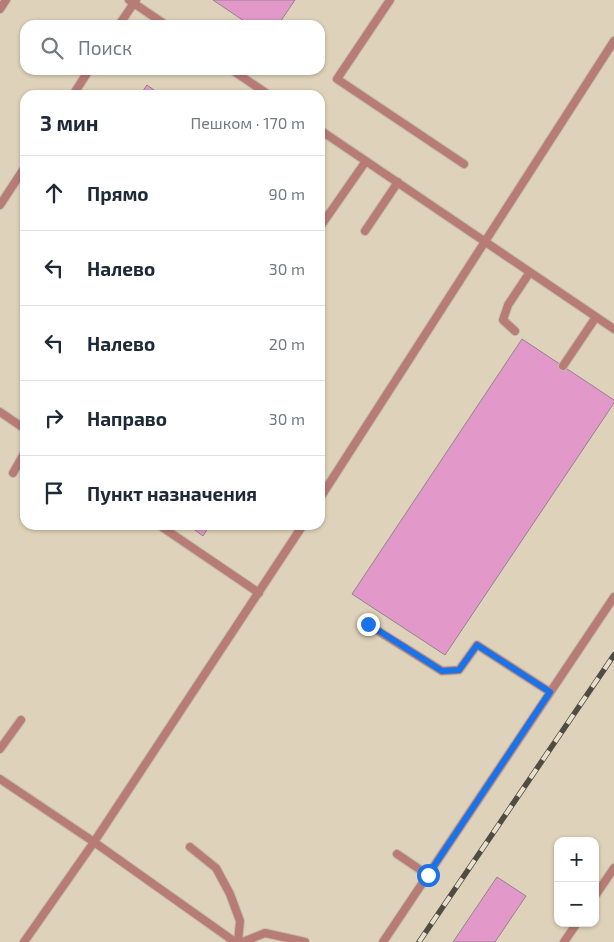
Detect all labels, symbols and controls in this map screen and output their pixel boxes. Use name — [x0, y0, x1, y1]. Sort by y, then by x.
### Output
search box — [20, 20, 325, 75]
icon: search — [38, 34, 66, 62]
text: Поиск — [78, 36, 132, 59]
text: 3 мин — [40, 110, 98, 135]
text: Пешком · 170 m — [190, 113, 305, 132]
icon: ahead — [40, 179, 68, 207]
text: Прямо — [87, 182, 149, 205]
text: 90 m — [269, 184, 305, 203]
icon: left — [40, 254, 68, 282]
text: Налево — [87, 257, 155, 280]
text: 30 m — [269, 259, 305, 278]
icon: left — [40, 329, 68, 357]
text: Налево — [87, 332, 155, 355]
text: 20 m — [269, 334, 305, 353]
icon: right — [40, 404, 68, 432]
text: Направо — [87, 407, 167, 430]
text: 30 m — [269, 409, 305, 428]
icon: arrive — [40, 479, 68, 507]
text: Пункт назначения — [87, 482, 257, 505]
route end — [357, 613, 380, 636]
map controls — [554, 837, 599, 927]
button: + — [554, 837, 599, 882]
route start — [417, 864, 440, 887]
button: − — [554, 882, 599, 927]

